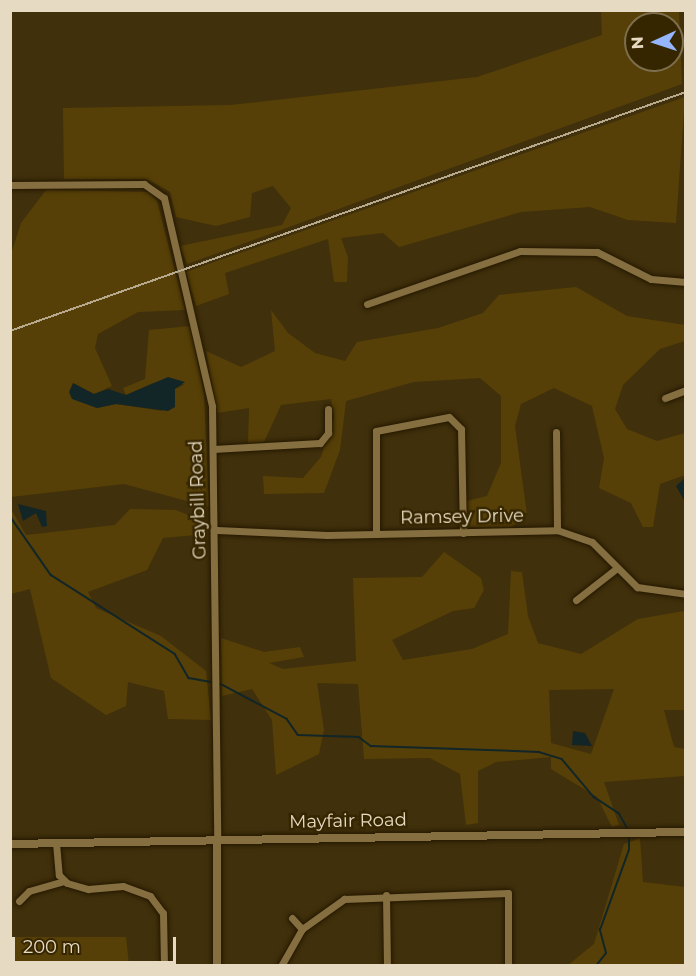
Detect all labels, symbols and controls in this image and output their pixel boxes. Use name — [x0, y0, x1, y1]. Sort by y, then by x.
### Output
north arrow — [624, 12, 684, 72]
text: N — [628, 36, 647, 50]
street label: Graybill Road — [185, 440, 211, 560]
street label: Ramsey Drive — [400, 505, 524, 529]
street label: Mayfair Road — [289, 809, 407, 833]
scale bar — [15, 925, 178, 963]
text: 200 m — [23, 936, 81, 958]

